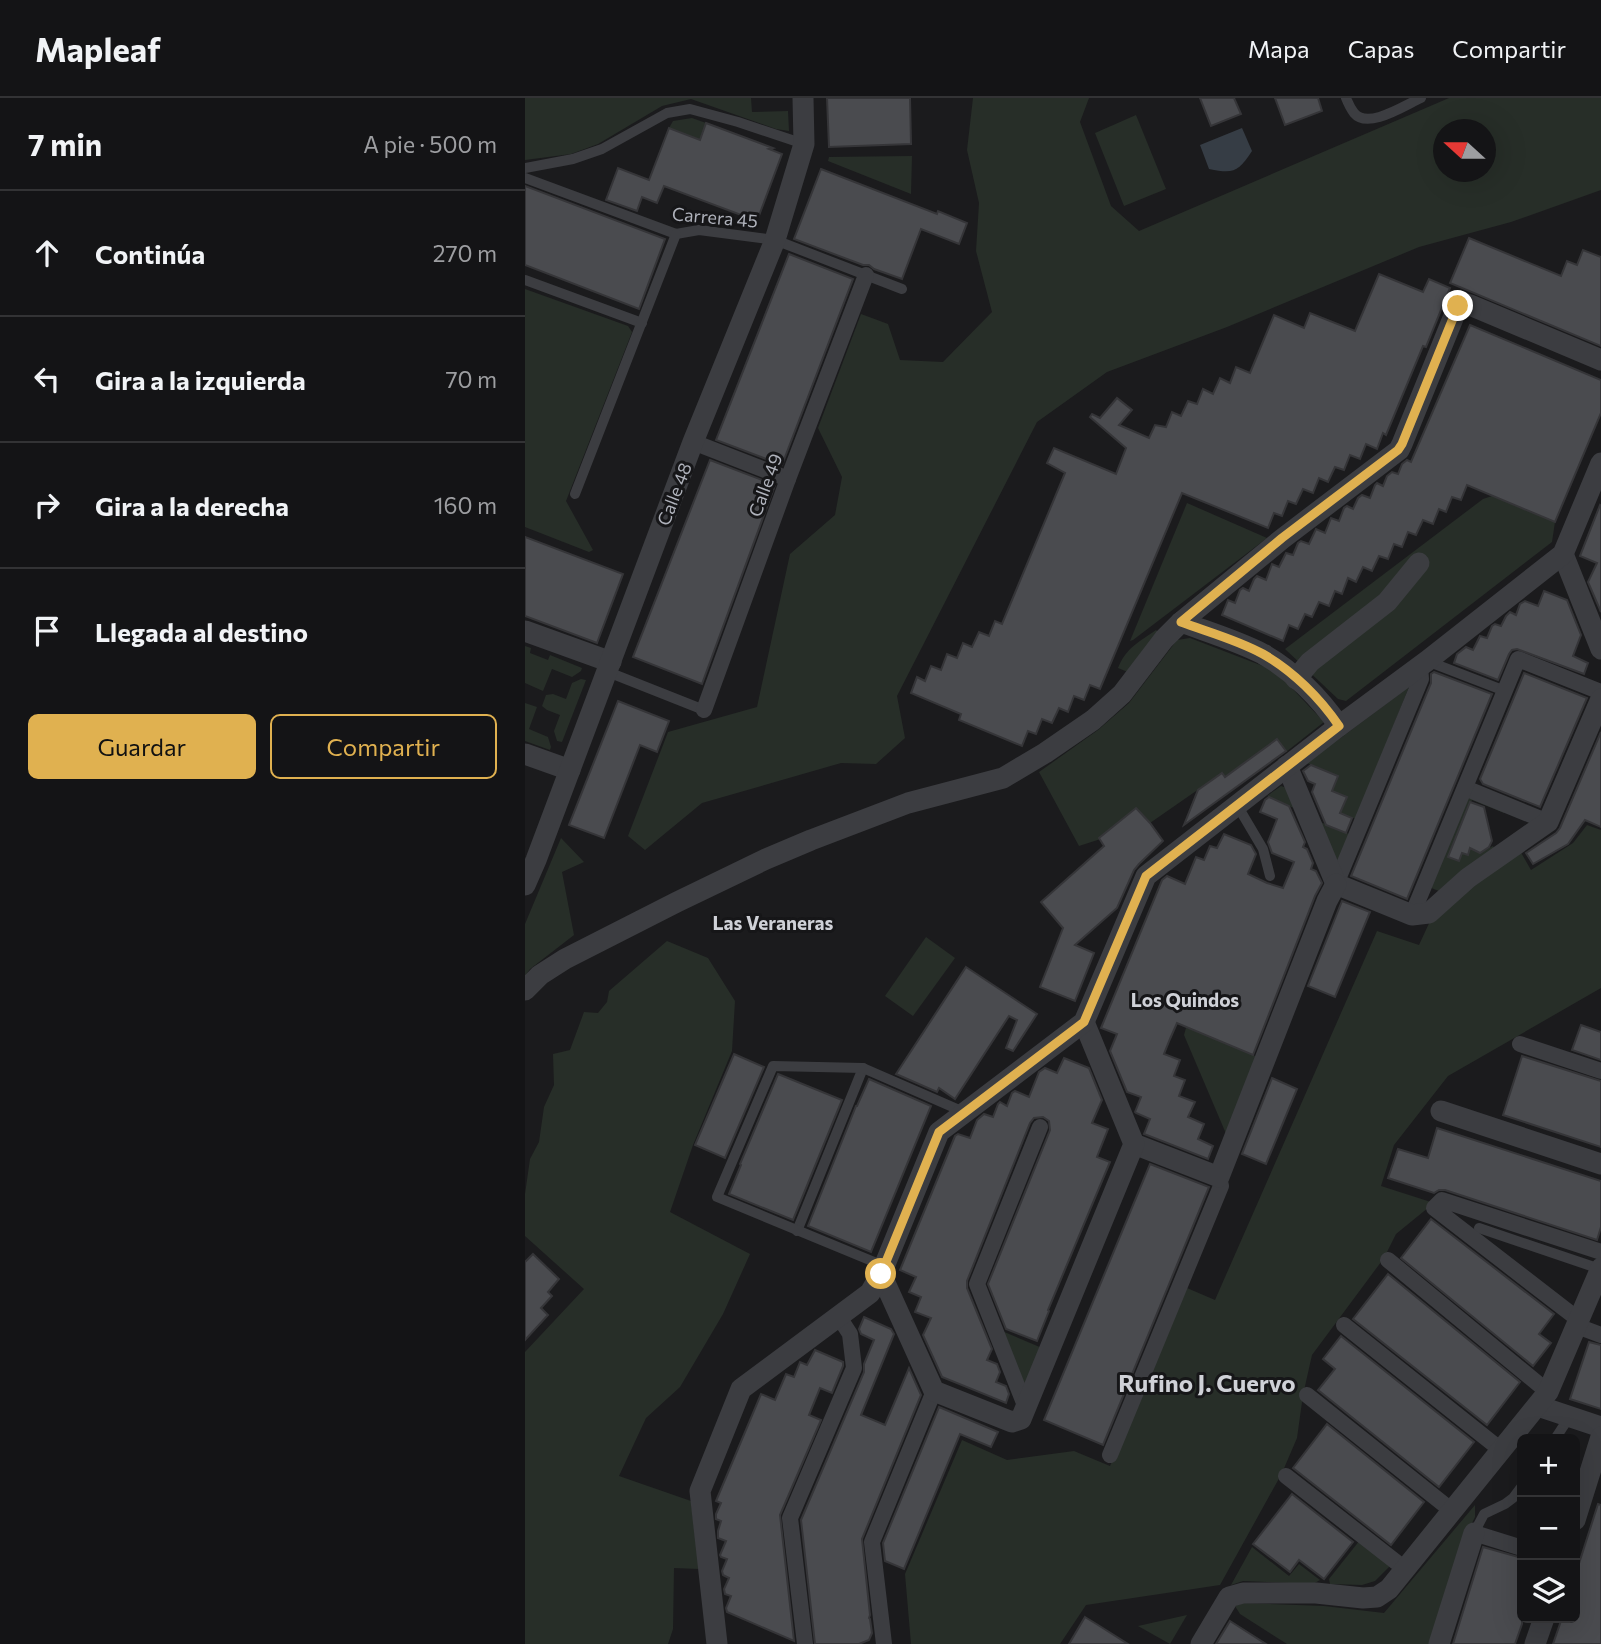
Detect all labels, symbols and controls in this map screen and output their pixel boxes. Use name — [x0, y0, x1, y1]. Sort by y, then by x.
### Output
text: Mapleaf — [35, 28, 161, 69]
text: Mapa — [1248, 34, 1310, 63]
text: Capas — [1348, 34, 1414, 63]
text: Compartir — [1452, 34, 1566, 63]
north arrow — [1433, 119, 1496, 182]
text: 7 min — [28, 125, 102, 162]
text: A pie · 500 m — [363, 130, 497, 158]
street label: Carrera 45 — [671, 202, 759, 232]
icon: ahead — [28, 234, 66, 272]
text: Continúa — [95, 238, 205, 269]
text: 270 m — [433, 239, 497, 267]
route end — [1442, 290, 1473, 321]
icon: left — [28, 360, 66, 398]
text: Gira a la izquierda — [95, 364, 306, 395]
text: 70 m — [445, 365, 497, 393]
street label: Calle 49 — [743, 450, 787, 520]
street label: Calle 48 — [652, 459, 696, 529]
icon: right — [28, 486, 66, 524]
text: Gira a la derecha — [95, 490, 289, 521]
text: 160 m — [434, 491, 497, 519]
icon: arrive — [28, 612, 66, 650]
text: Llegada al destino — [95, 616, 308, 647]
button: Guardar — [28, 714, 256, 779]
button: Compartir — [270, 714, 497, 779]
district label: Las Veraneras — [713, 911, 834, 934]
district label: Los Quindos — [1131, 988, 1239, 1011]
route start — [865, 1258, 896, 1289]
district label: Rufino J. Cuervo — [1118, 1368, 1296, 1397]
map controls — [1517, 1434, 1580, 1623]
button: + — [1517, 1434, 1580, 1497]
button: − — [1517, 1497, 1580, 1560]
button: layers — [1517, 1560, 1580, 1623]

